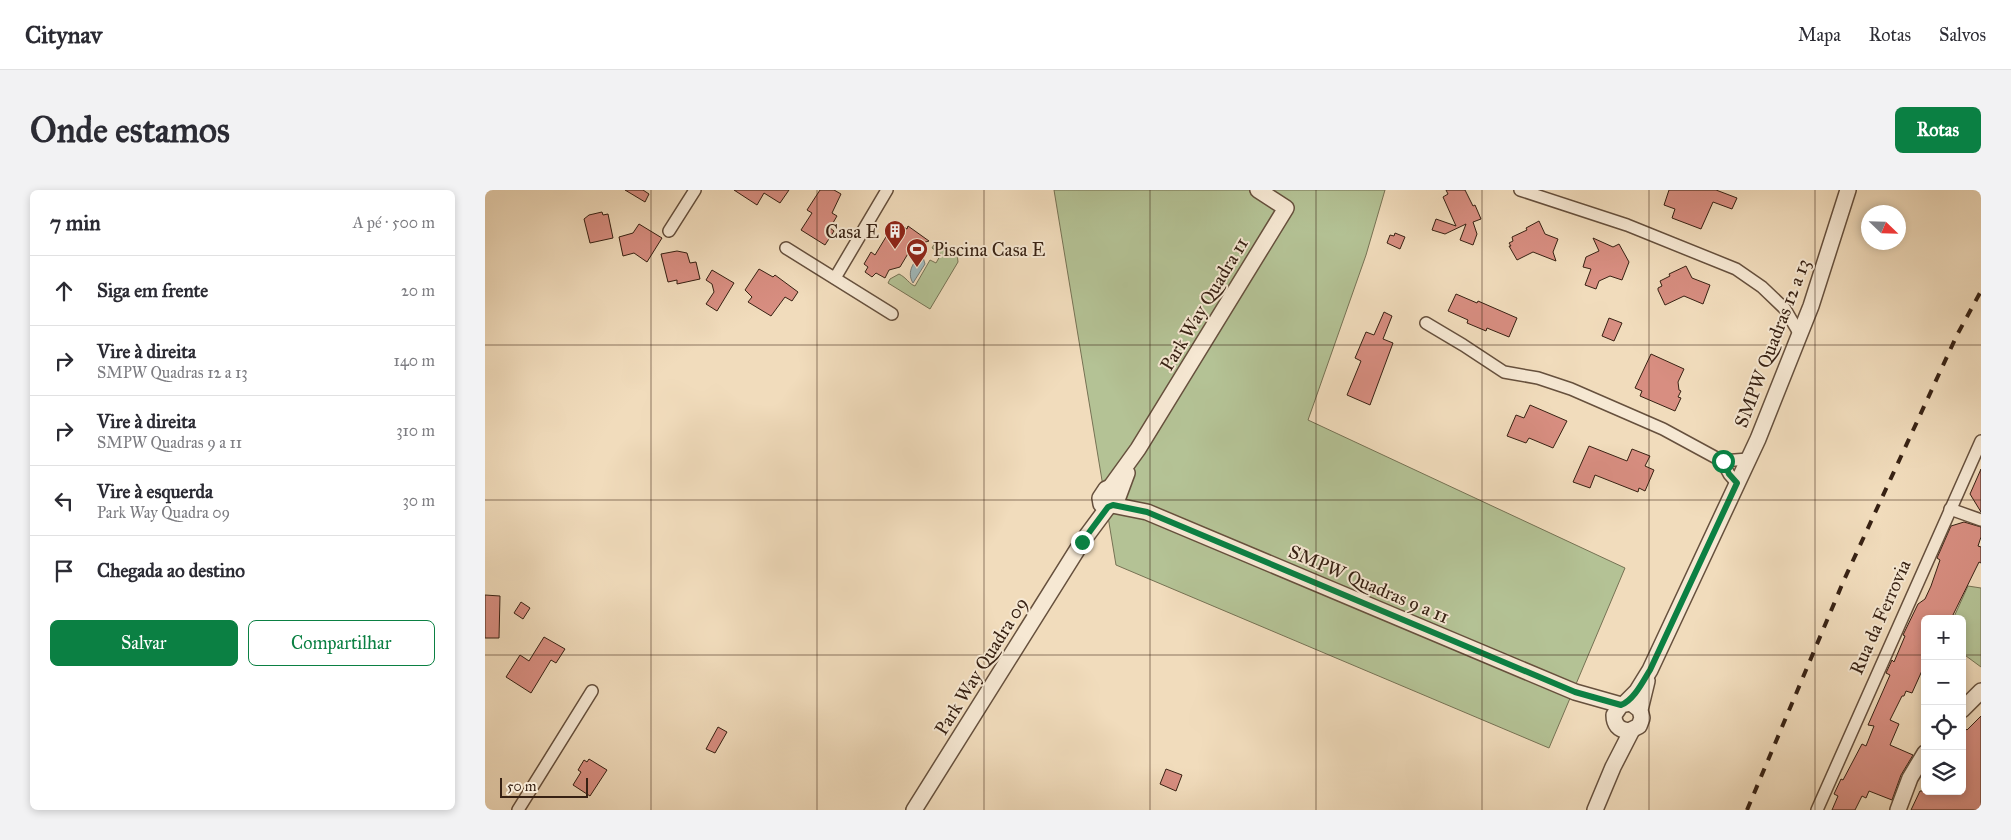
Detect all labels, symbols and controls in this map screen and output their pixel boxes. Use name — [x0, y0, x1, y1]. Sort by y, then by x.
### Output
text: Citynav — [25, 20, 102, 50]
text: Mapa — [1798, 24, 1841, 46]
text: Rotas — [1869, 24, 1911, 46]
text: Salvos — [1939, 24, 1986, 46]
button: Rotas — [1895, 107, 1981, 153]
text: Onde estamos — [30, 109, 230, 152]
north arrow — [1861, 205, 1906, 250]
text: 7 min — [50, 210, 101, 236]
text: A pé · 500 m — [353, 213, 435, 232]
building icon: Casa E — [883, 219, 907, 250]
place label: Casa E — [825, 220, 879, 243]
street label: Park Way Quadra 11 — [1155, 233, 1253, 375]
sports icon: Piscina Casa E — [905, 237, 929, 268]
place label: Piscina Casa E — [933, 238, 1046, 261]
street label: SMPW Quadras 12 a 13 — [1729, 255, 1815, 431]
icon: ahead — [50, 277, 78, 305]
text: Siga em frente — [97, 279, 208, 302]
text: 20 m — [401, 281, 435, 300]
text: Vire à direita — [97, 340, 196, 363]
icon: right — [50, 347, 78, 375]
text: 140 m — [394, 351, 435, 370]
text: SMPW Quadras 12 a 13 — [97, 363, 248, 382]
text: Vire à direita — [97, 410, 196, 433]
icon: right — [50, 417, 78, 445]
text: 310 m — [396, 421, 435, 440]
text: SMPW Quadras 9 a 11 — [97, 433, 242, 452]
route start — [1712, 450, 1735, 473]
text: Vire à esquerda — [97, 480, 213, 503]
icon: left — [50, 487, 78, 515]
text: 30 m — [402, 491, 435, 510]
text: Park Way Quadra 09 — [97, 503, 230, 522]
route end — [1071, 531, 1094, 554]
street label: SMPW Quadras 9 a 11 — [1285, 540, 1453, 628]
street label: Rua da Ferrovia — [1844, 555, 1916, 678]
icon: arrive — [50, 557, 78, 585]
text: Chegada ao destino — [97, 559, 245, 582]
street label: Park Way Quadra 09 — [929, 593, 1033, 739]
map controls — [1921, 615, 1966, 795]
button: + — [1921, 615, 1966, 660]
button: Salvar — [50, 620, 238, 666]
button: Compartilhar — [248, 620, 435, 666]
button: − — [1921, 660, 1966, 705]
button: locate — [1921, 705, 1966, 750]
button: layers — [1921, 750, 1966, 795]
scale bar — [500, 775, 587, 798]
text: 50 m — [507, 778, 536, 795]

